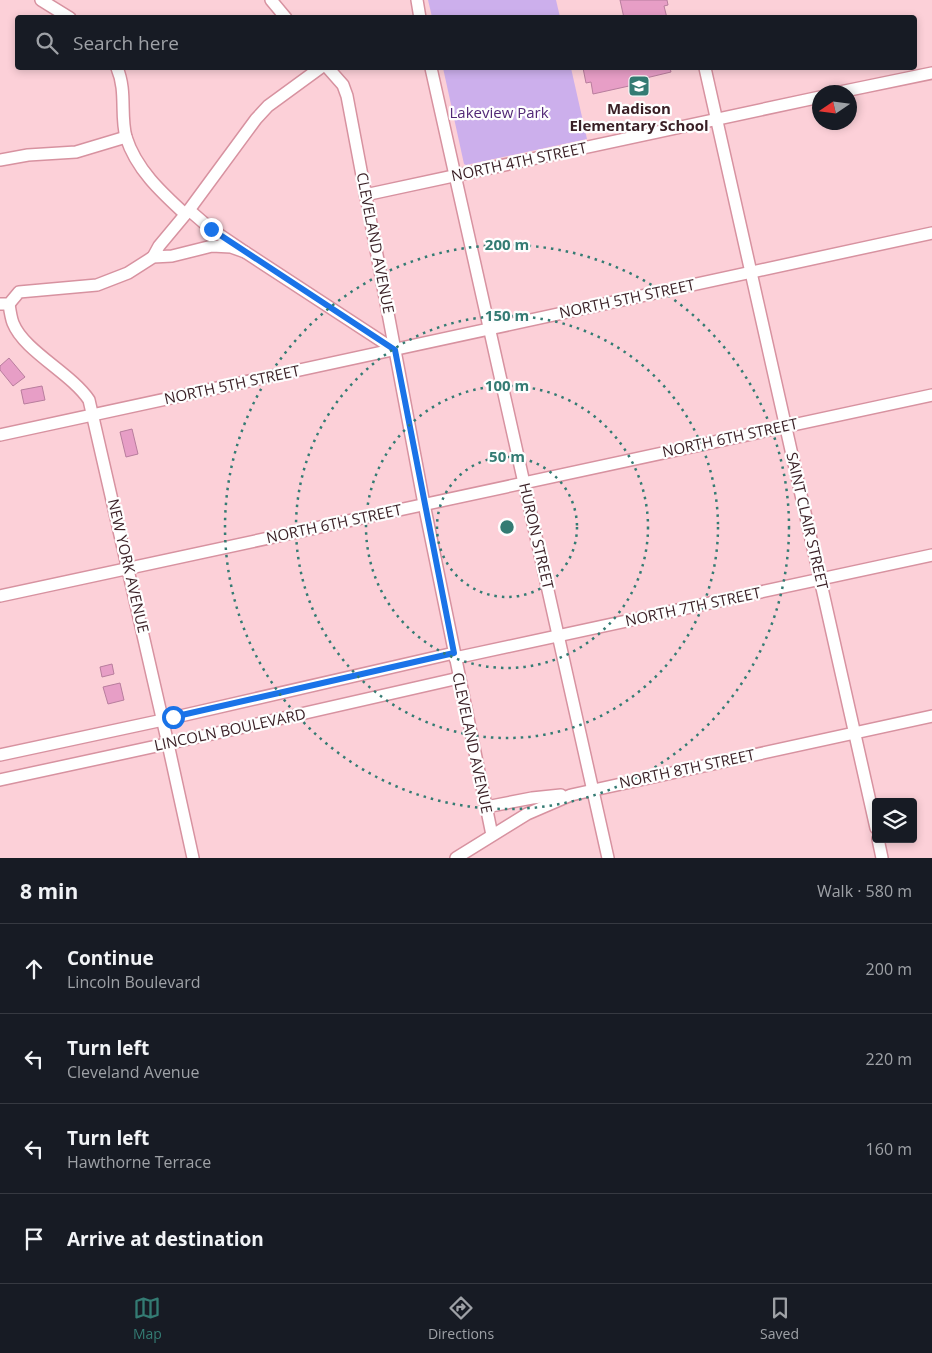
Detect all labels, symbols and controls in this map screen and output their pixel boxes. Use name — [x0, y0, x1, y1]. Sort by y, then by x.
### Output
search box — [15, 15, 917, 70]
icon: search — [33, 29, 61, 57]
text: Search here — [73, 30, 179, 56]
school or university icon: Madison Elementary School — [627, 74, 651, 98]
north arrow — [812, 85, 857, 130]
place label: Madison Elementary School — [569, 98, 709, 135]
park label: Lakeview Park — [449, 102, 549, 122]
street label: NORTH 4TH STREET — [449, 137, 589, 185]
street label: CLEVELAND AVENUE — [352, 170, 399, 315]
route end — [200, 218, 223, 241]
text: 200 m — [485, 234, 529, 254]
street label: NORTH 5TH STREET — [557, 274, 697, 322]
text: 150 m — [485, 305, 529, 325]
street label: NORTH 5TH STREET — [162, 360, 302, 408]
text: 100 m — [485, 375, 529, 395]
street label: NORTH 6TH STREET — [660, 413, 800, 461]
text: 50 m — [489, 446, 525, 466]
street label: SAINT CLAIR STREET — [782, 450, 834, 592]
street label: HURON STREET — [515, 481, 559, 592]
street label: NEW YORK AVENUE — [104, 497, 154, 635]
street label: NORTH 6TH STREET — [264, 499, 404, 547]
centre of rings — [498, 518, 516, 536]
street label: NORTH 7TH STREET — [623, 582, 763, 630]
street label: CLEVELAND AVENUE — [448, 670, 498, 815]
street label: LINCOLN BOULEVARD — [152, 703, 307, 755]
route start — [162, 706, 185, 729]
street label: NORTH 8TH STREET — [617, 744, 757, 792]
map controls — [872, 798, 917, 843]
button: layers — [872, 798, 917, 843]
text: 8 min — [20, 877, 78, 905]
text: Walk · 580 m — [817, 880, 912, 902]
text: Continue — [67, 945, 154, 971]
icon: ahead — [20, 955, 48, 983]
text: 200 m — [866, 958, 912, 980]
text: Lincoln Boulevard — [67, 971, 201, 993]
text: Turn left — [67, 1035, 149, 1061]
icon: left — [20, 1045, 48, 1073]
text: 220 m — [866, 1048, 912, 1070]
text: Cleveland Avenue — [67, 1061, 199, 1083]
text: Turn left — [67, 1125, 149, 1151]
icon: left — [20, 1135, 48, 1163]
text: 160 m — [866, 1138, 912, 1160]
text: Hawthorne Terrace — [67, 1151, 211, 1173]
icon: arrive — [20, 1225, 48, 1253]
text: Arrive at destination — [67, 1226, 264, 1252]
tab: Map — [133, 1294, 162, 1343]
tab: Directions — [428, 1294, 494, 1343]
tab: Saved — [760, 1294, 799, 1343]

